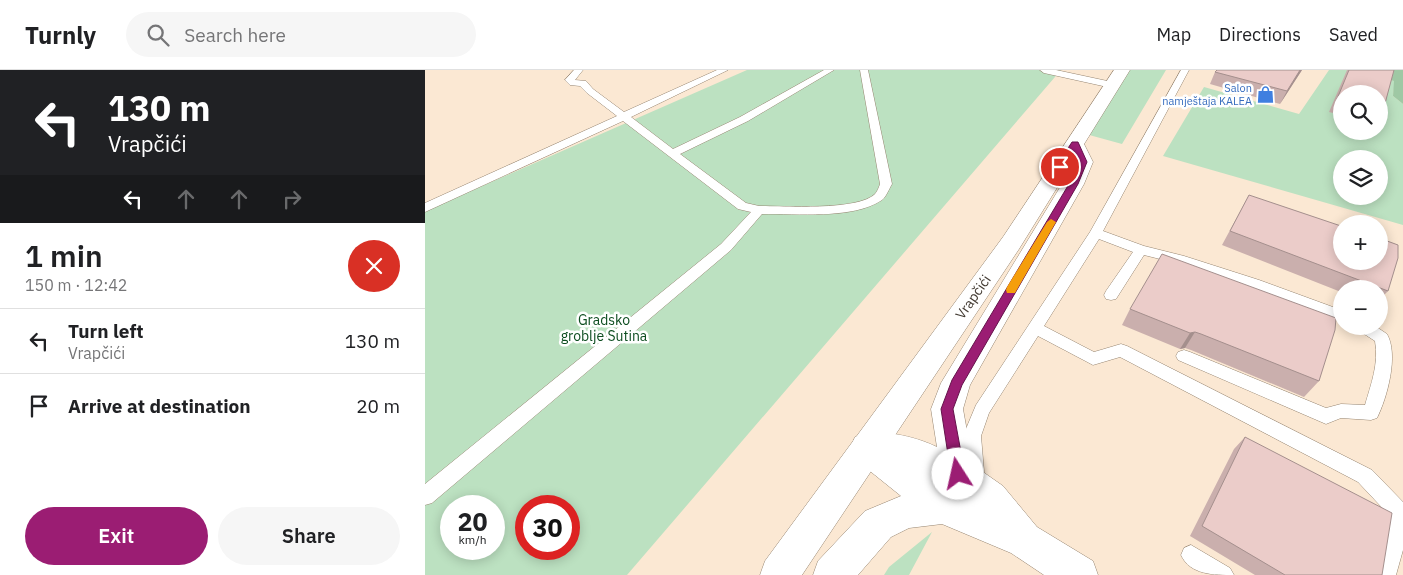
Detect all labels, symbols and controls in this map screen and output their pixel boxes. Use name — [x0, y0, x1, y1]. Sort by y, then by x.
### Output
search box — [126, 12, 476, 57]
text: Turnly — [25, 19, 96, 51]
icon: search — [144, 21, 172, 49]
text: Search here — [184, 23, 286, 47]
text: Map — [1156, 23, 1191, 46]
text: Directions — [1219, 23, 1301, 46]
text: Saved — [1329, 23, 1378, 46]
place label: Salon namještaja KALEA — [1162, 81, 1252, 108]
shop icon: Salon namještaja KALEA — [1256, 84, 1276, 104]
text: 130 m — [108, 85, 211, 131]
map controls — [1333, 85, 1388, 335]
button: search — [1333, 85, 1388, 140]
icon: left — [25, 90, 90, 155]
text: Vrapčići — [108, 129, 187, 158]
pin — [1039, 146, 1081, 188]
button: layers — [1333, 150, 1388, 205]
icon: arrive — [1046, 153, 1074, 181]
icon: left — [119, 185, 147, 213]
icon: ahead — [172, 185, 200, 213]
icon: ahead — [225, 185, 253, 213]
icon: right — [278, 185, 306, 213]
button: + — [1333, 215, 1388, 270]
text: 1 min — [25, 236, 103, 275]
button: close — [348, 240, 400, 292]
street label: Vrapčići — [951, 271, 995, 323]
text: 150 m · 12:42 — [25, 275, 127, 295]
button: − — [1333, 280, 1388, 335]
park label: Gradsko groblje Sutina — [561, 311, 648, 345]
text: Turn left — [68, 319, 144, 343]
icon: left — [25, 327, 53, 355]
text: 130 m — [345, 329, 400, 353]
text: Vrapčići — [68, 343, 125, 363]
icon: arrive — [25, 392, 53, 420]
text: Arrive at destination — [68, 394, 251, 418]
text: 20 m — [356, 394, 400, 418]
position arrow — [931, 447, 983, 499]
speed limit sign: 30 — [515, 495, 580, 560]
text: 20 — [457, 505, 488, 538]
button: Exit — [25, 507, 208, 565]
button: Share — [218, 507, 400, 565]
text: km/h — [458, 532, 487, 547]

